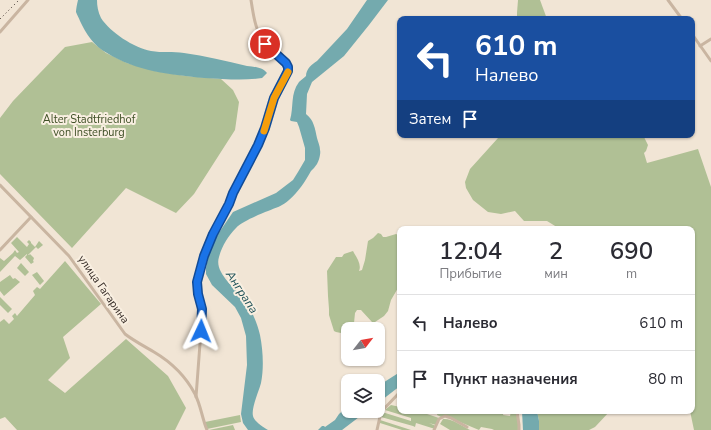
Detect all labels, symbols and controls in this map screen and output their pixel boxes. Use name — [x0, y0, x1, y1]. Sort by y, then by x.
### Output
pin — [248, 27, 282, 61]
text: 610 m — [475, 27, 558, 65]
icon: left — [409, 32, 461, 84]
icon: arrive — [254, 33, 276, 55]
text: Налево — [475, 63, 539, 87]
icon: arrive — [459, 108, 481, 130]
text: Затем — [409, 109, 451, 129]
park label: Alter Stadtfriedhof von Insterburg — [43, 112, 136, 140]
text: 12:04 — [439, 235, 502, 267]
text: 2 — [549, 235, 563, 267]
text: 690 — [610, 235, 653, 267]
street label: улица Гагарина — [75, 252, 133, 326]
text: Прибытие — [439, 265, 502, 283]
text: мин — [544, 265, 568, 283]
text: m — [626, 265, 637, 283]
water label: Анграпа — [222, 267, 262, 317]
position arrow — [180, 310, 222, 352]
icon: left — [409, 312, 431, 334]
text: Налево — [443, 313, 498, 333]
text: 610 m — [639, 313, 683, 333]
north arrow — [341, 322, 385, 366]
map controls — [341, 322, 385, 418]
icon: arrive — [409, 368, 431, 390]
text: Пункт назначения — [443, 369, 578, 389]
text: 80 m — [648, 369, 683, 389]
button: layers — [341, 374, 385, 418]

